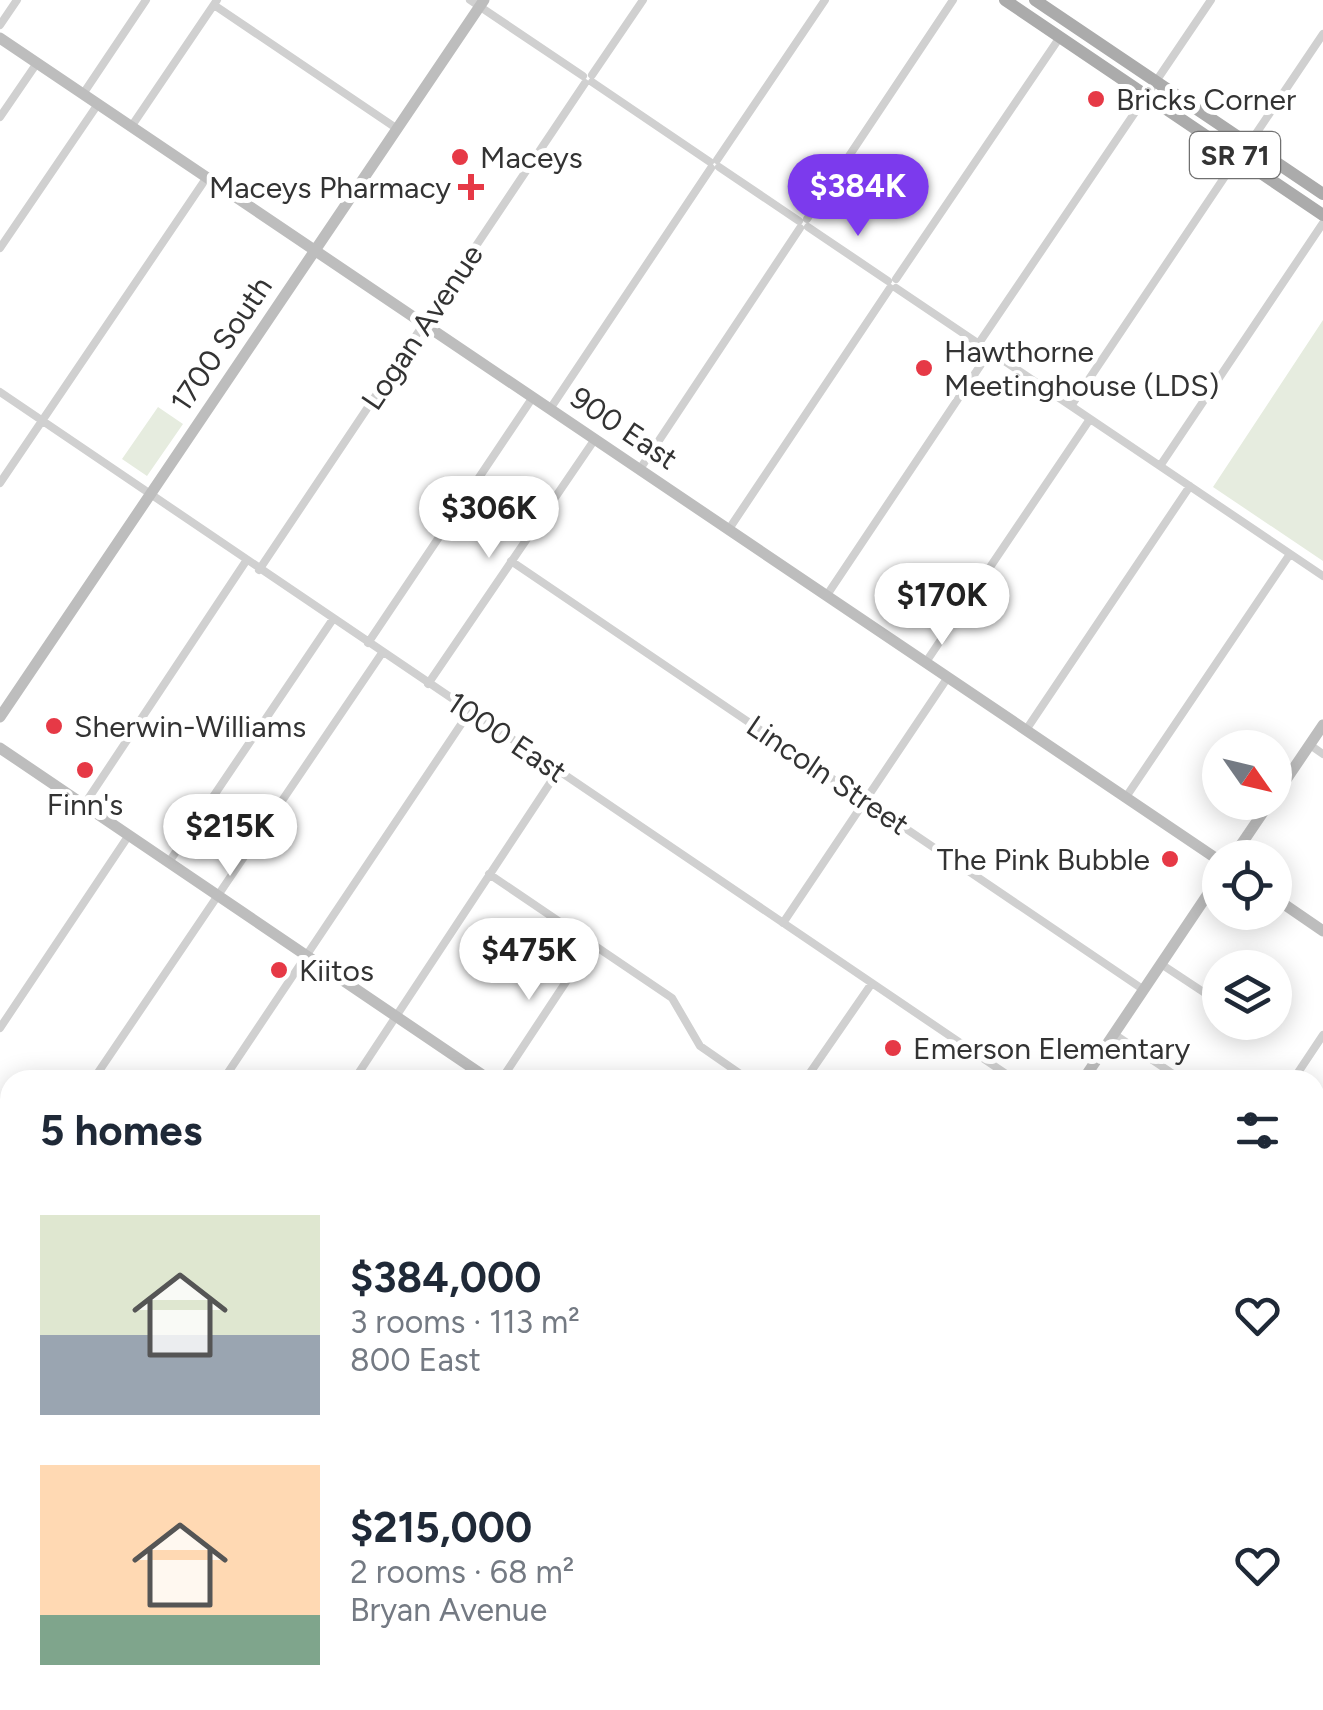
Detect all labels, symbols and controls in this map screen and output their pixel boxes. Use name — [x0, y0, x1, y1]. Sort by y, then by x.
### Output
place label: Bricks Corner — [1116, 81, 1296, 118]
marker: Bricks Corner — [1085, 88, 1107, 110]
road number: SR 71 — [1190, 132, 1280, 178]
place label: Maceys — [480, 139, 583, 176]
marker: Maceys — [449, 146, 471, 168]
pin: $384K — [788, 154, 928, 239]
text: $384K — [810, 167, 906, 205]
place label: Maceys Pharmacy — [209, 169, 451, 206]
marker: Maceys Pharmacy — [460, 176, 482, 198]
street label: Logan Avenue — [353, 237, 491, 417]
street label: 1700 South — [162, 269, 280, 419]
place label: Hawthorne Meetinghouse (LDS) — [944, 333, 1219, 404]
marker: Hawthorne Meetinghouse (LDS) — [913, 357, 935, 379]
street label: 900 East — [563, 379, 685, 477]
pin: $306K — [419, 476, 559, 561]
text: $306K — [441, 489, 537, 527]
pin: $170K — [872, 563, 1012, 648]
text: $170K — [896, 576, 988, 614]
street label: 1000 East — [440, 684, 574, 790]
street label: Lincoln Street — [740, 707, 916, 843]
place label: Sherwin-Williams — [74, 708, 306, 745]
marker: Sherwin-Williams — [43, 715, 65, 737]
north arrow — [1202, 730, 1292, 820]
map controls — [1202, 730, 1292, 1040]
marker: Finn's — [74, 759, 96, 781]
place label: Finn's — [47, 786, 123, 823]
pin: $215K — [160, 794, 300, 879]
text: $215K — [185, 807, 275, 845]
button: locate — [1202, 840, 1292, 930]
place label: The Pink Bubble — [937, 841, 1150, 878]
marker: The Pink Bubble — [1159, 848, 1181, 870]
pin: $475K — [459, 918, 599, 1003]
text: $475K — [481, 931, 577, 969]
button: layers — [1202, 950, 1292, 1040]
place label: Kiitos — [299, 952, 374, 989]
marker: Kiitos — [268, 959, 290, 981]
place label: Emerson Elementary — [913, 1030, 1190, 1067]
marker: Emerson Elementary — [882, 1037, 904, 1059]
icon: filters — [1230, 1103, 1285, 1158]
text: 5 homes — [40, 1105, 202, 1156]
text: $384,000 — [350, 1252, 541, 1303]
icon: home — [120, 1255, 240, 1375]
icon: heart — [1230, 1288, 1285, 1343]
text: 3 rooms · 113 m² — [350, 1303, 580, 1341]
text: 800 East — [350, 1341, 481, 1379]
text: $215,000 — [350, 1502, 532, 1553]
icon: home — [120, 1505, 240, 1625]
icon: heart — [1230, 1538, 1285, 1593]
text: 2 rooms · 68 m² — [350, 1553, 574, 1591]
text: Bryan Avenue — [350, 1591, 547, 1629]

